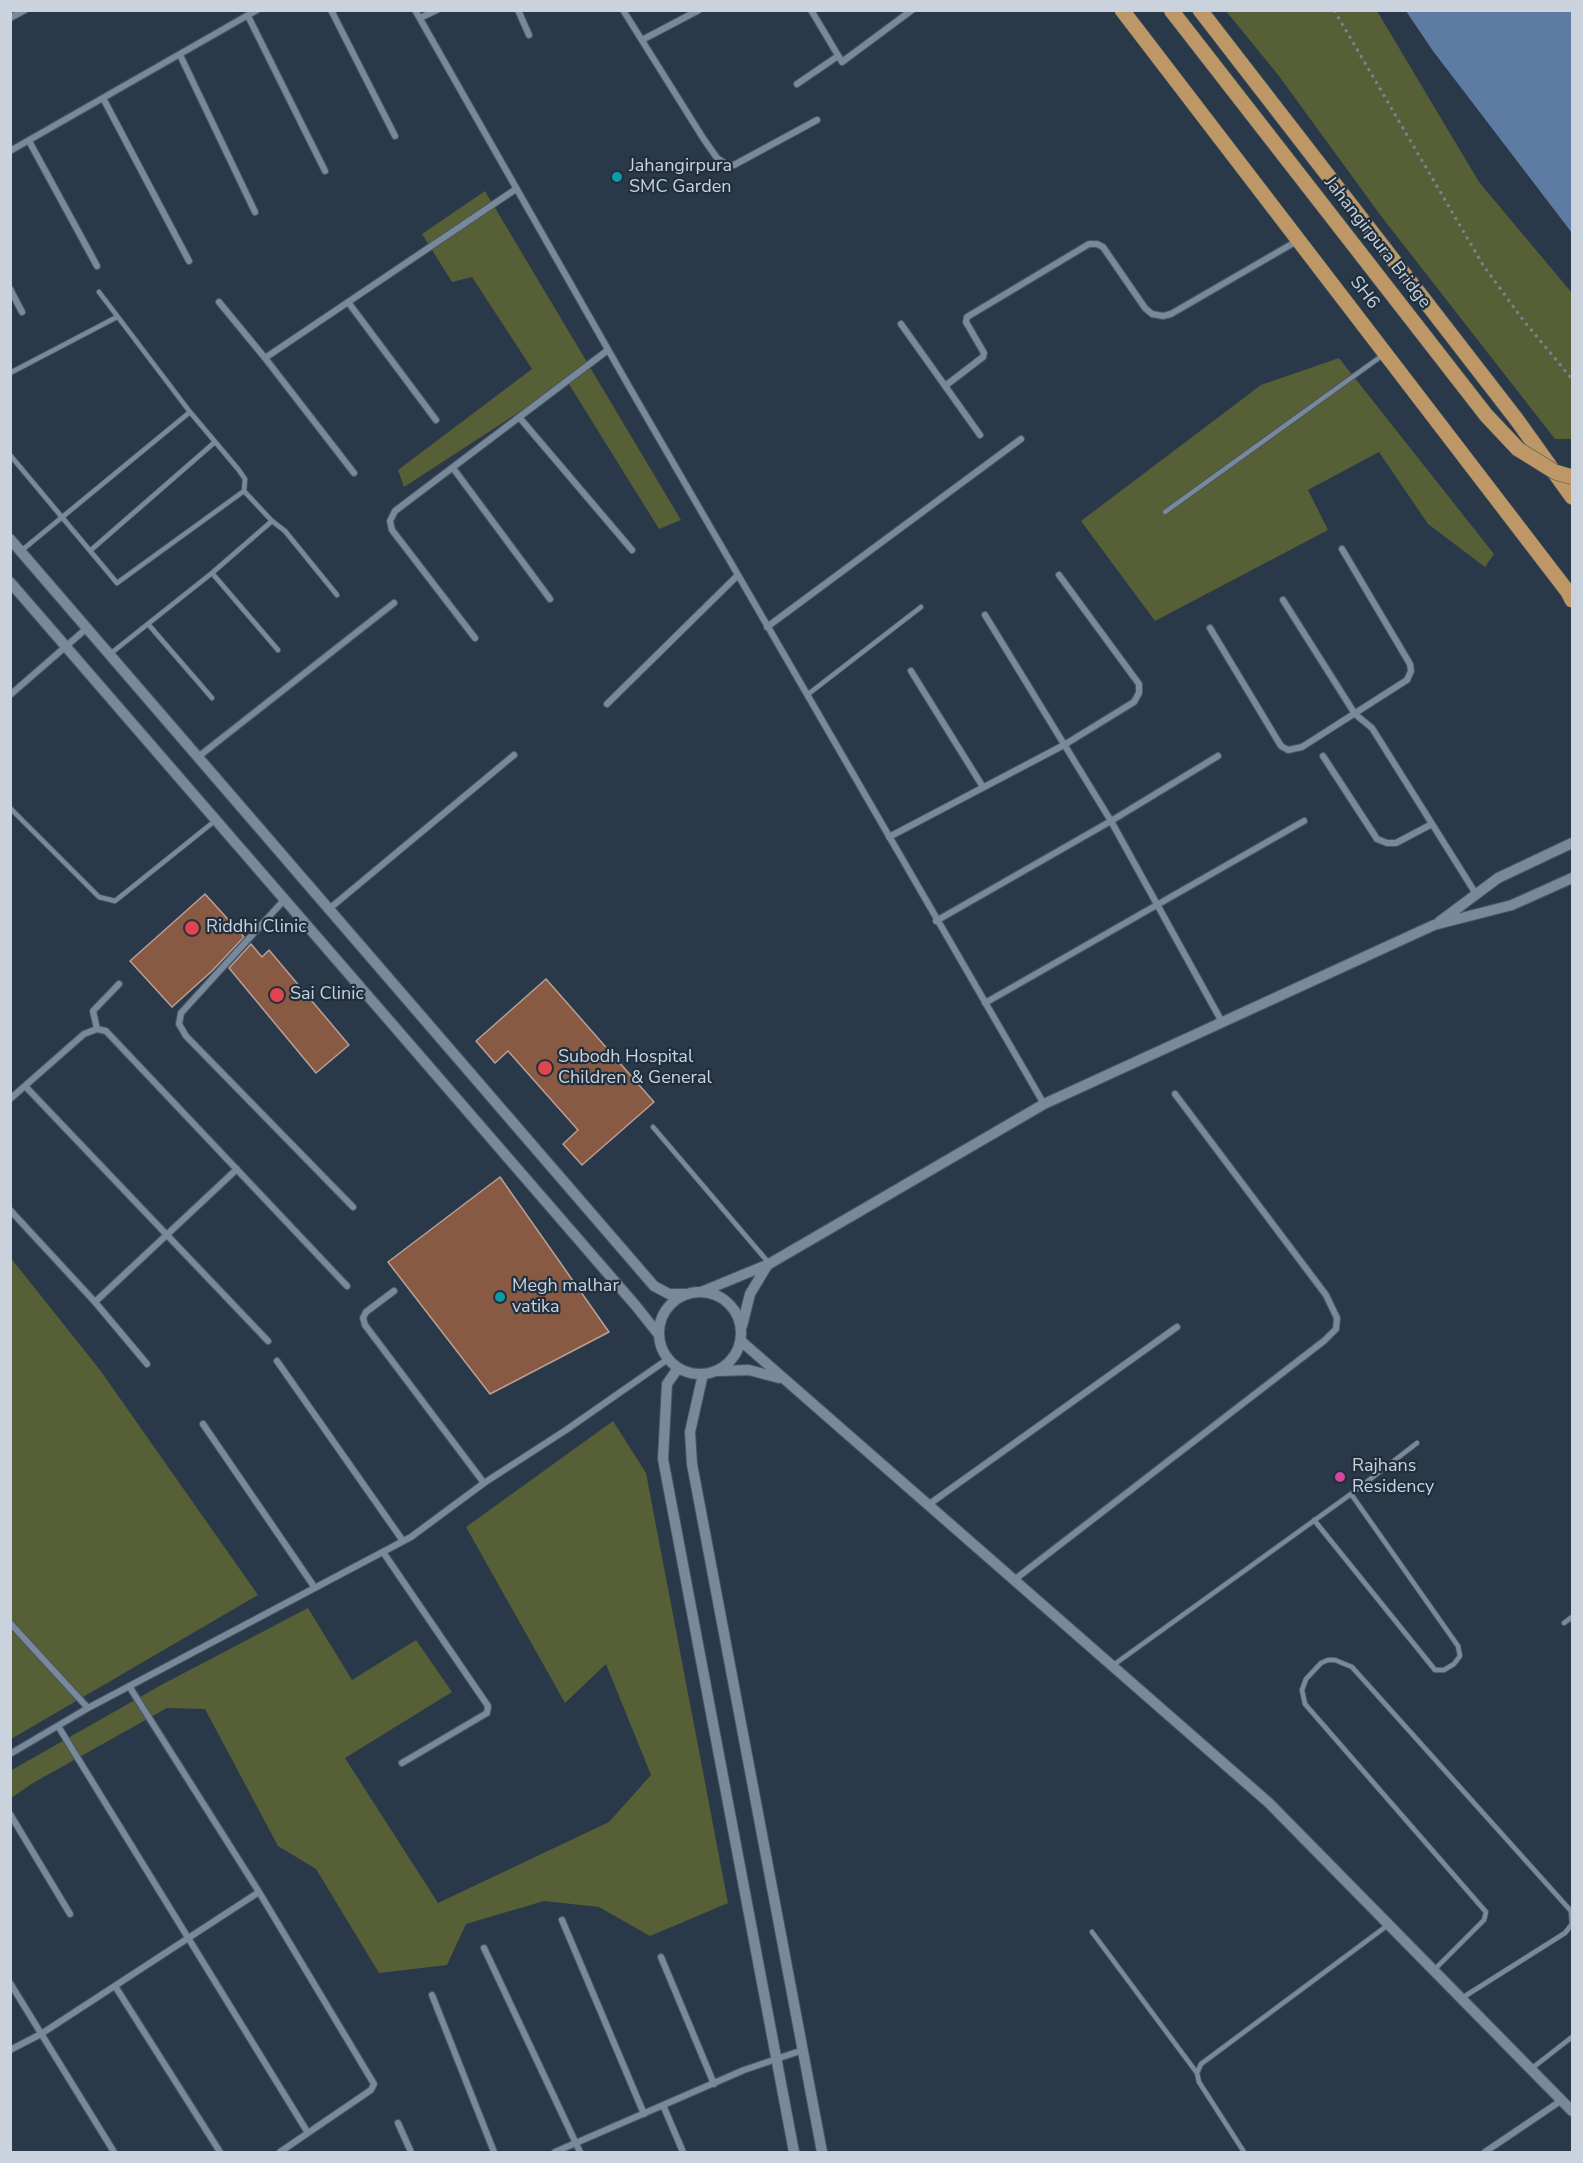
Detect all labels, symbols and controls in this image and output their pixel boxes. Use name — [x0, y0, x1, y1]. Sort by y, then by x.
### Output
place label: Jahangirpura SMC Garden — [629, 156, 732, 198]
marker: Jahangirpura SMC Garden — [610, 170, 624, 184]
street label: Jahangirpura Bridge — [1319, 173, 1435, 313]
street label: SH6 — [1345, 272, 1383, 314]
place label: Riddhi Clinic — [206, 917, 307, 939]
marker: Riddhi Clinic — [183, 919, 201, 937]
place label: Sai Clinic — [290, 984, 364, 1006]
marker: Sai Clinic — [268, 986, 286, 1004]
place label: Subodh Hospital Children & General — [558, 1047, 712, 1090]
marker: Subodh Hospital Children & General — [536, 1059, 554, 1077]
place label: Megh malhar vatika — [512, 1276, 619, 1318]
marker: Megh malhar vatika — [493, 1290, 507, 1304]
place label: Rajhans Residency — [1352, 1456, 1434, 1498]
marker: Rajhans Residency — [1333, 1470, 1347, 1484]

